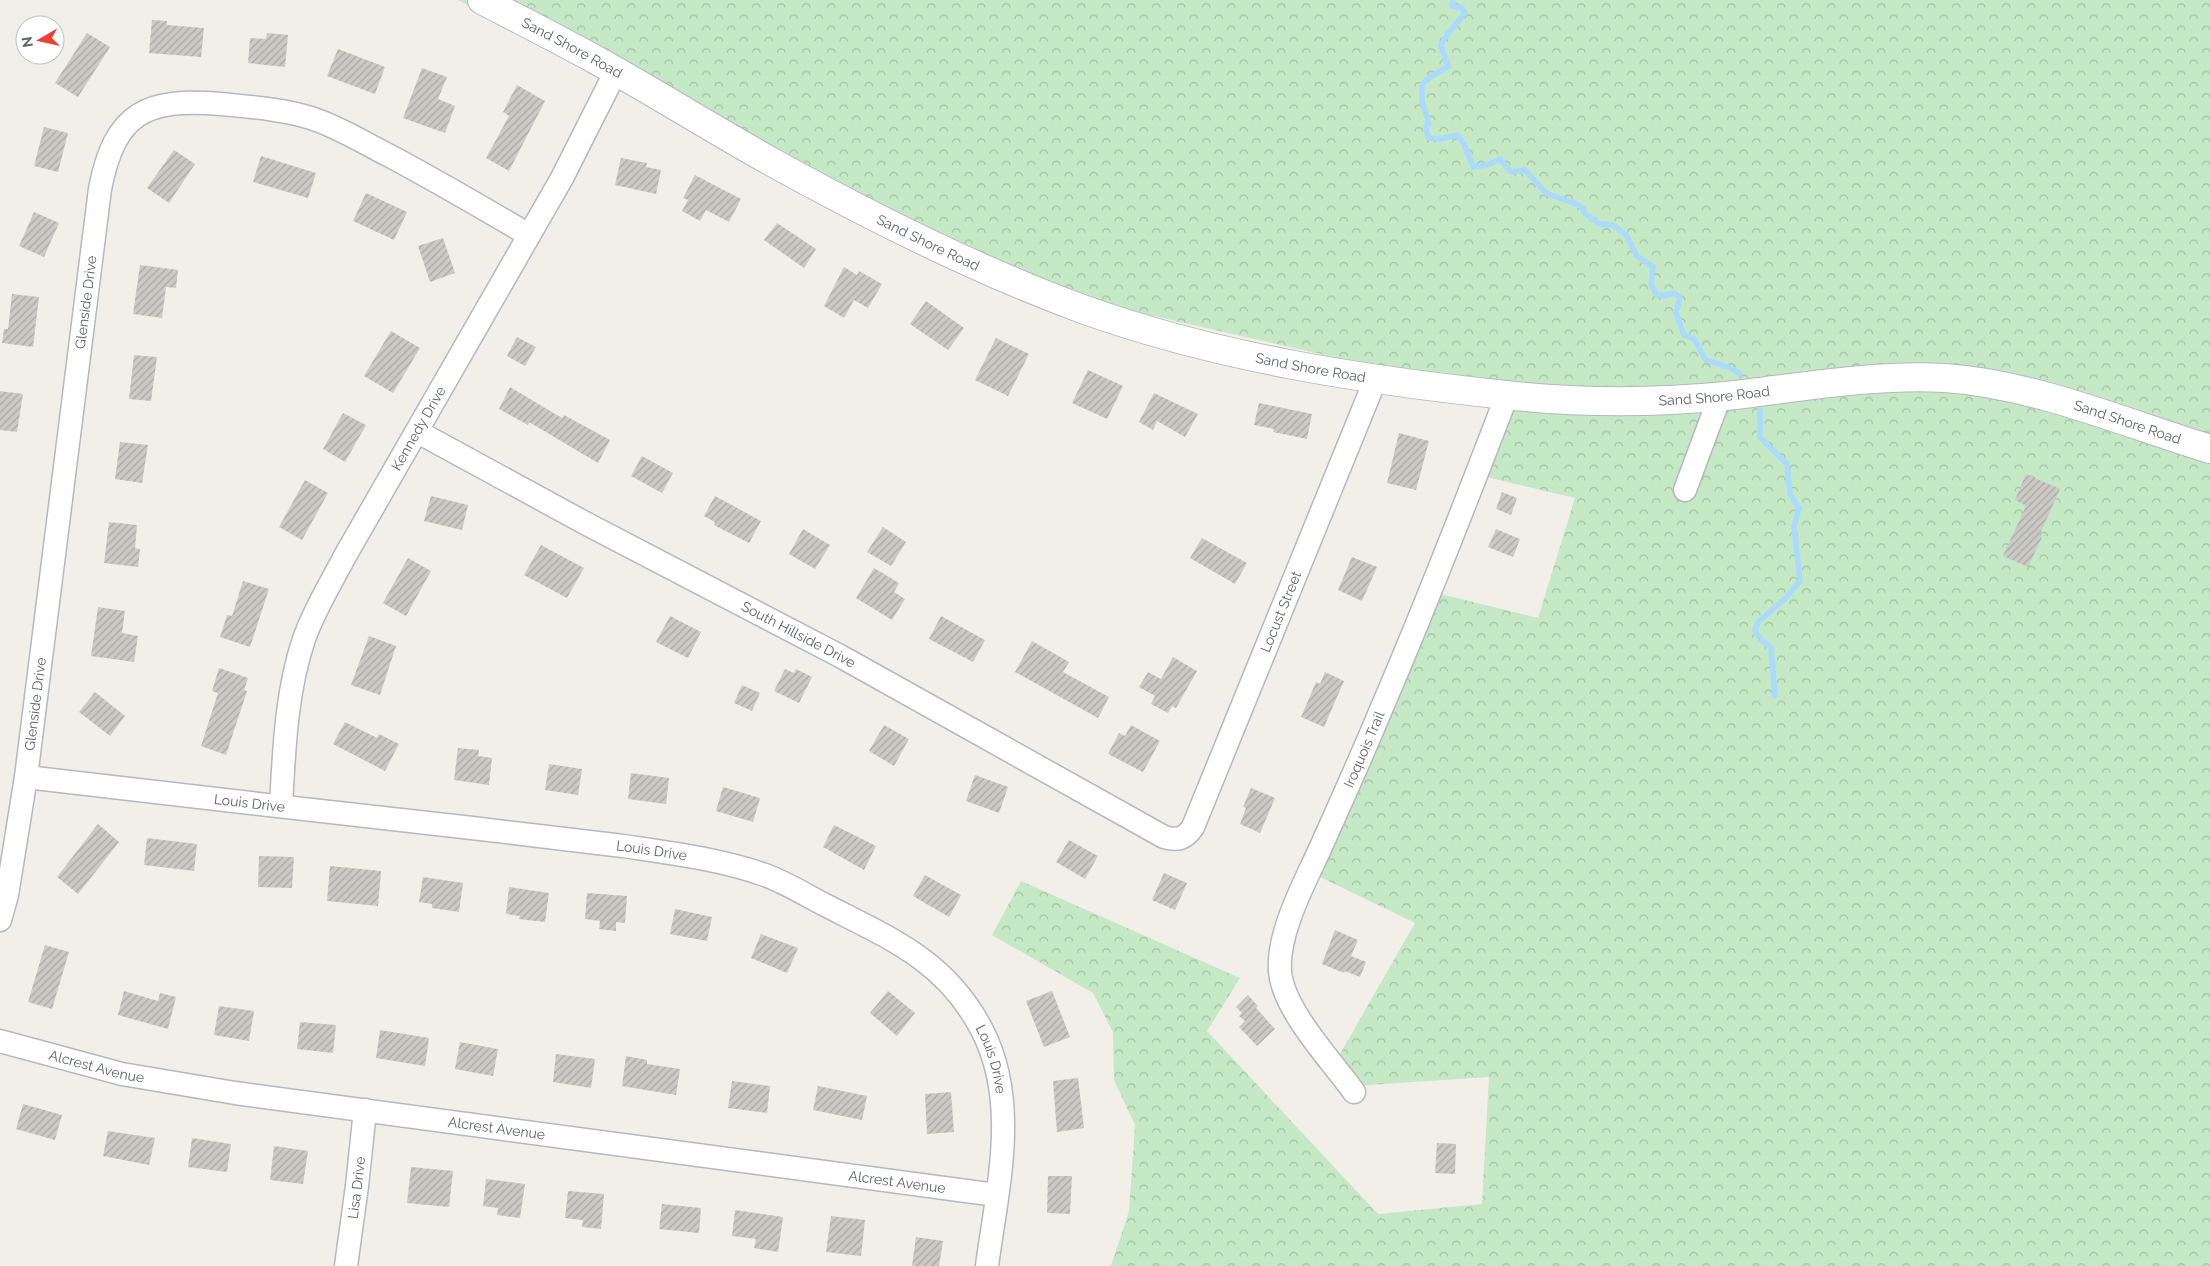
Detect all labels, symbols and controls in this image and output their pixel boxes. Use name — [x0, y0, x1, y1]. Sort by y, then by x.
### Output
street label: Sand Shore Road — [519, 14, 625, 81]
north arrow — [15, 15, 65, 65]
text: N — [18, 36, 36, 49]
street label: Sand Shore Road — [874, 211, 982, 274]
street label: Glenside Drive — [72, 255, 100, 350]
street label: Sand Shore Road — [1254, 350, 1367, 385]
street label: Kennedy Drive — [388, 383, 449, 473]
street label: Sand Shore Road — [1658, 383, 1771, 408]
street label: Sand Shore Road — [2072, 397, 2183, 447]
street label: Locust Street — [1257, 569, 1305, 655]
street label: South Hillside Drive — [739, 598, 858, 671]
street label: Glenside Drive — [21, 656, 49, 752]
street label: Iroquois Trail — [1340, 709, 1388, 790]
street label: Louis Drive — [213, 791, 286, 815]
street label: Louis Drive — [615, 837, 688, 864]
street label: Louis Drive — [973, 1022, 1009, 1095]
street label: Alcrest Avenue — [47, 1047, 145, 1086]
street label: Alcrest Avenue — [447, 1114, 546, 1142]
street label: Lisa Drive — [345, 1156, 368, 1220]
street label: Alcrest Avenue — [848, 1167, 947, 1196]

